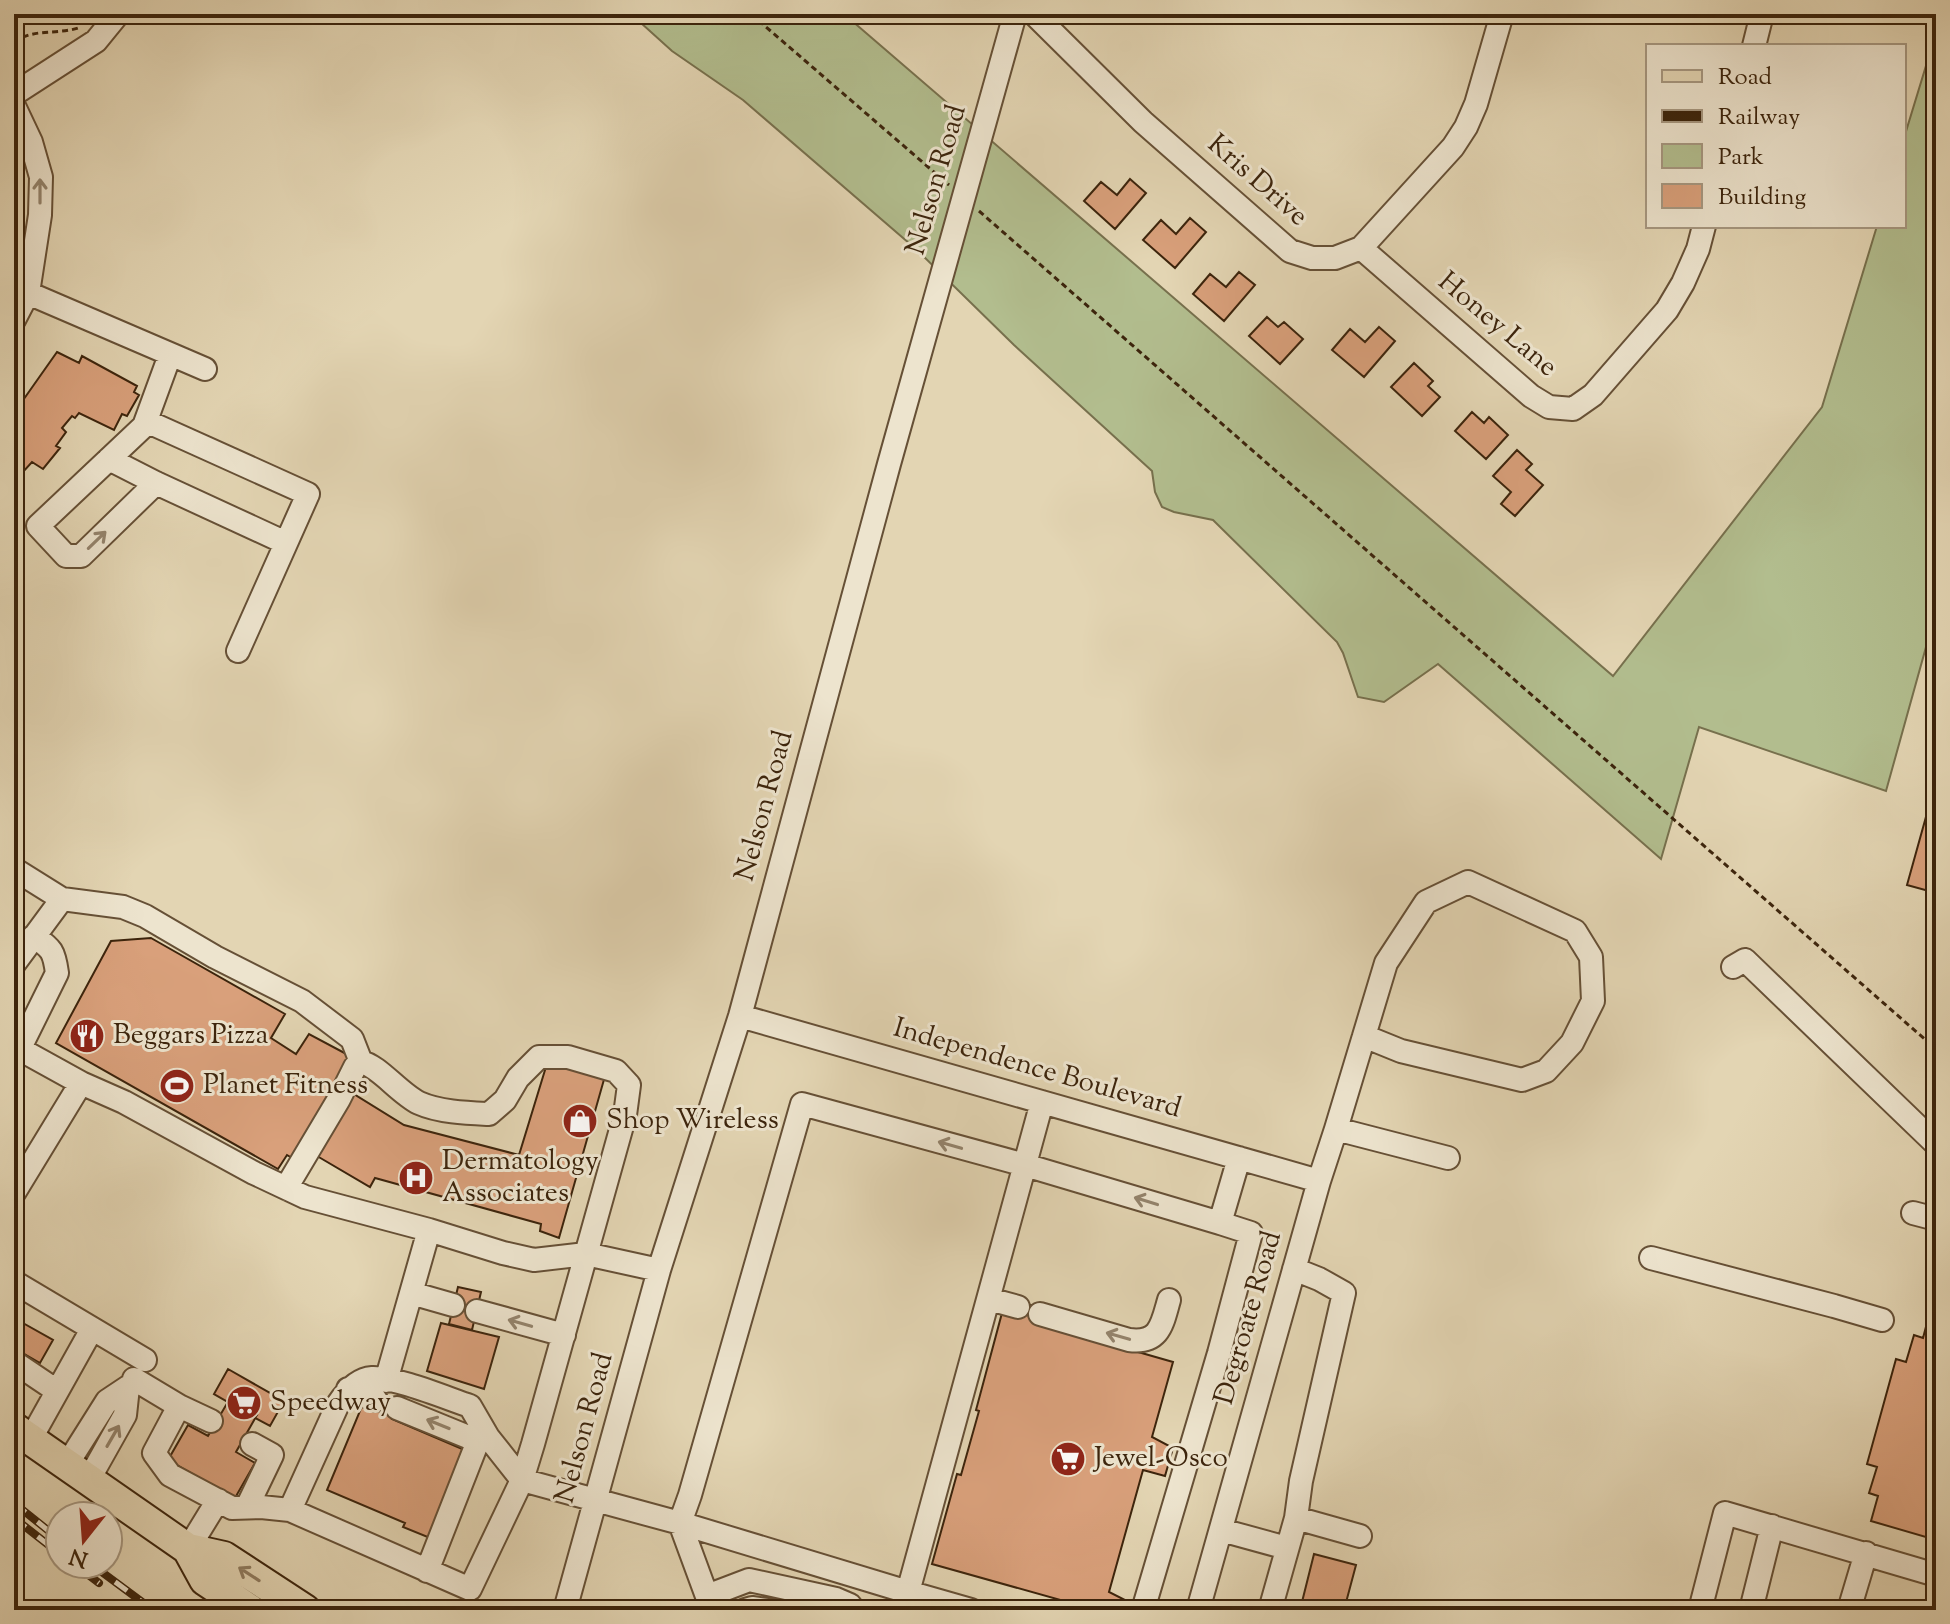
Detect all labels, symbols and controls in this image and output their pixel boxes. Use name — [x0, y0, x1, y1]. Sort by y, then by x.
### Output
legend — [1646, 44, 1906, 228]
text: Road — [1718, 61, 1772, 95]
street label: Nelson Road — [896, 100, 978, 260]
text: Railway — [1718, 101, 1800, 135]
street label: Kris Drive — [1198, 126, 1316, 236]
text: Park — [1718, 141, 1764, 175]
one-way arrow — [32, 178, 48, 205]
text: Building — [1718, 181, 1807, 215]
street label: Honey Lane — [1428, 263, 1566, 387]
one-way arrow — [87, 531, 106, 550]
street label: Nelson Road — [726, 726, 804, 886]
street label: Independence Boulevard — [888, 1009, 1186, 1129]
place label: Beggars Pizza — [113, 1016, 268, 1056]
restaurant icon: Beggars Pizza — [68, 1017, 106, 1055]
place label: Planet Fitness — [203, 1066, 368, 1106]
sports icon: Planet Fitness — [158, 1067, 196, 1105]
place label: Shop Wireless — [606, 1101, 779, 1141]
shop icon: Shop Wireless — [561, 1102, 599, 1140]
one-way arrow — [938, 1136, 964, 1151]
place label: Dermatology Associates — [442, 1142, 599, 1214]
hospital icon: Dermatology Associates — [397, 1159, 435, 1197]
one-way arrow — [1133, 1193, 1159, 1208]
street label: Degroate Road — [1205, 1226, 1293, 1409]
one-way arrow — [508, 1315, 534, 1330]
one-way arrow — [1105, 1328, 1131, 1343]
street label: Nelson Road — [546, 1348, 624, 1508]
place label: Speedway — [270, 1383, 391, 1423]
supermarket icon: Speedway — [225, 1384, 263, 1422]
one-way arrow — [426, 1416, 451, 1431]
one-way arrow — [105, 1425, 121, 1448]
place label: Jewel-Osco — [1092, 1439, 1228, 1479]
supermarket icon: Jewel-Osco — [1049, 1440, 1087, 1478]
north arrow — [44, 1500, 124, 1580]
text: N — [66, 1538, 92, 1574]
one-way arrow — [238, 1565, 260, 1582]

